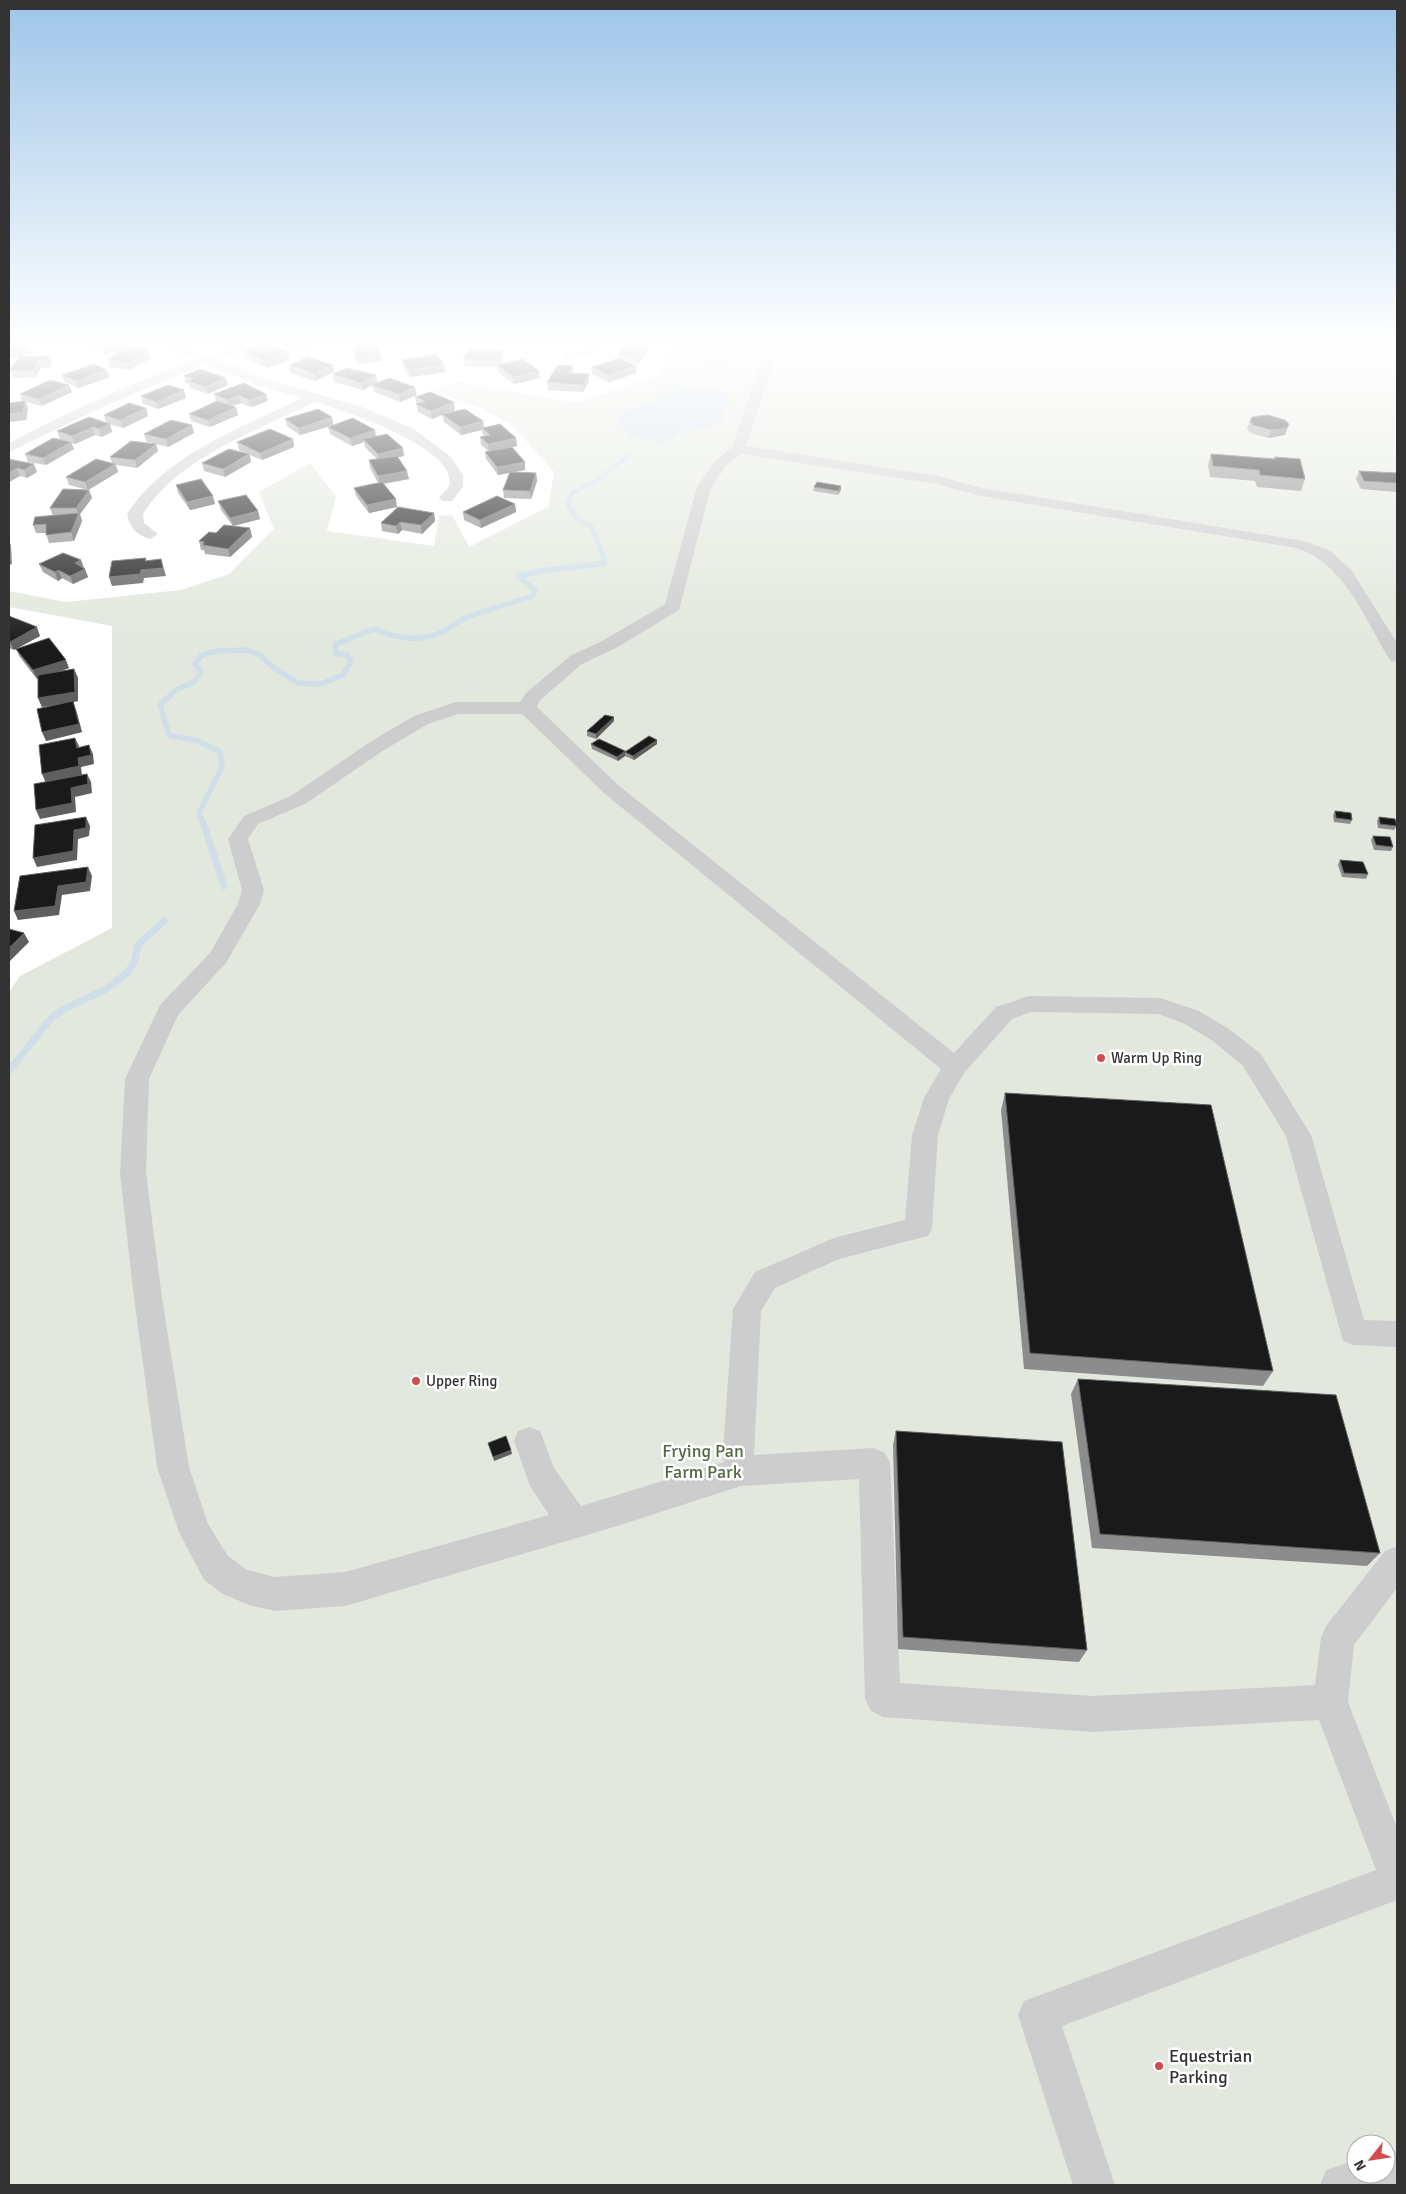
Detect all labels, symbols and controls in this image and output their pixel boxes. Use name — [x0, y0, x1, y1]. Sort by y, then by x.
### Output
place label: Warm Up Ring — [1111, 1049, 1202, 1067]
marker: Warm Up Ring — [1095, 1052, 1107, 1064]
place label: Upper Ring — [426, 1372, 498, 1390]
marker: Upper Ring — [410, 1375, 422, 1387]
park label: Frying Pan Farm Park — [662, 1440, 744, 1483]
place label: Equestrian Parking — [1169, 2045, 1252, 2088]
marker: Equestrian Parking — [1153, 2060, 1165, 2072]
north arrow — [1346, 2134, 1396, 2184]
text: N — [1350, 2157, 1370, 2174]

